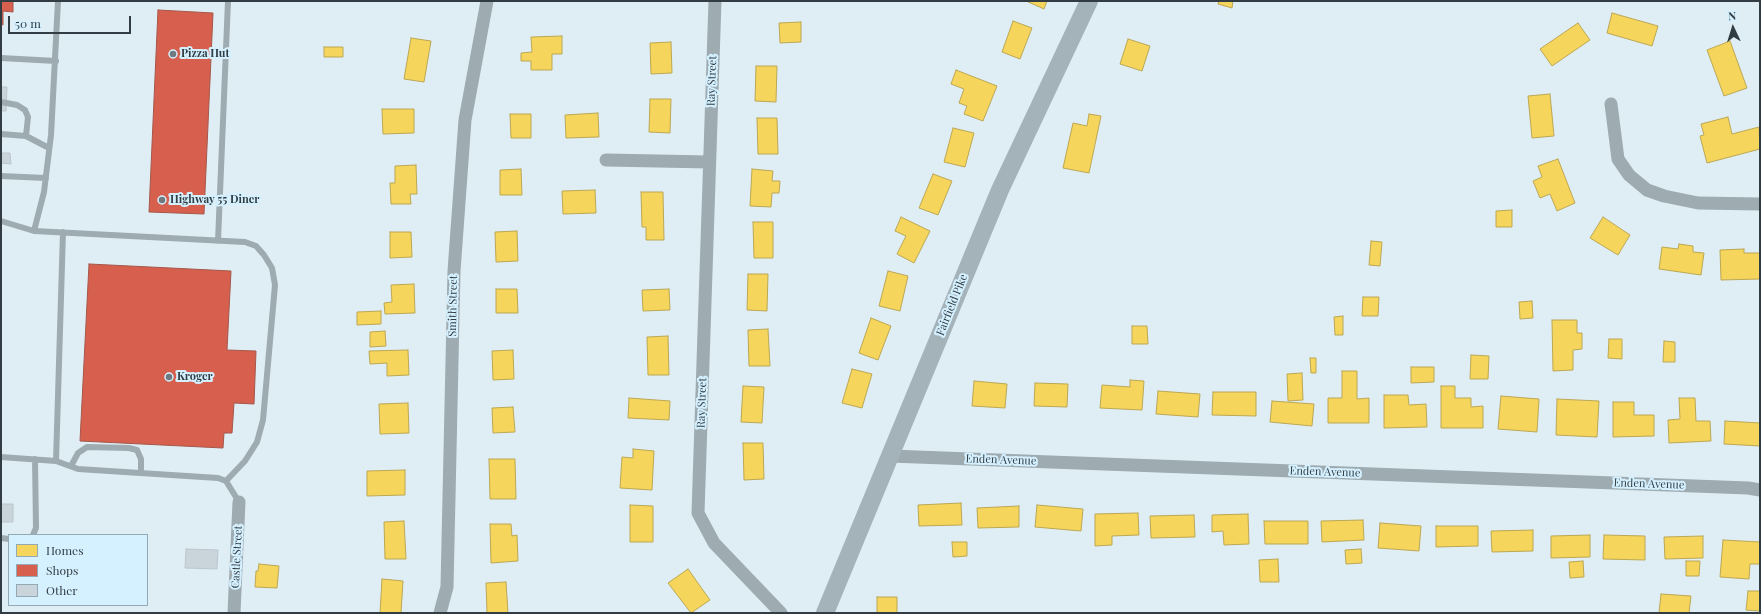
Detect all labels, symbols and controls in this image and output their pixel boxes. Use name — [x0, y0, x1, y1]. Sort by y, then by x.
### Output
scale bar — [10, 8, 133, 34]
north arrow — [1713, 8, 1753, 48]
text: N — [1728, 8, 1737, 23]
text: 50 m — [15, 15, 41, 31]
place label: Pizza Hut — [181, 47, 229, 61]
marker: Pizza Hut — [168, 49, 178, 59]
street label: Ray Street — [705, 56, 719, 106]
place label: Highway 55 Diner — [170, 193, 259, 207]
marker: Highway 55 Diner — [157, 195, 167, 205]
street label: Fairfield Pike — [934, 272, 970, 338]
street label: Smith Street — [446, 275, 460, 337]
place label: Kroger — [177, 370, 213, 384]
marker: Kroger — [164, 372, 174, 382]
street label: Ray Street — [695, 378, 709, 428]
street label: Enden Avenue — [965, 452, 1037, 468]
street label: Enden Avenue — [1289, 464, 1361, 480]
street label: Enden Avenue — [1613, 476, 1685, 492]
street label: Castle Street — [229, 525, 245, 589]
legend — [8, 534, 148, 606]
text: Homes — [46, 542, 84, 558]
text: Shops — [46, 562, 78, 578]
text: Other — [46, 582, 78, 598]

